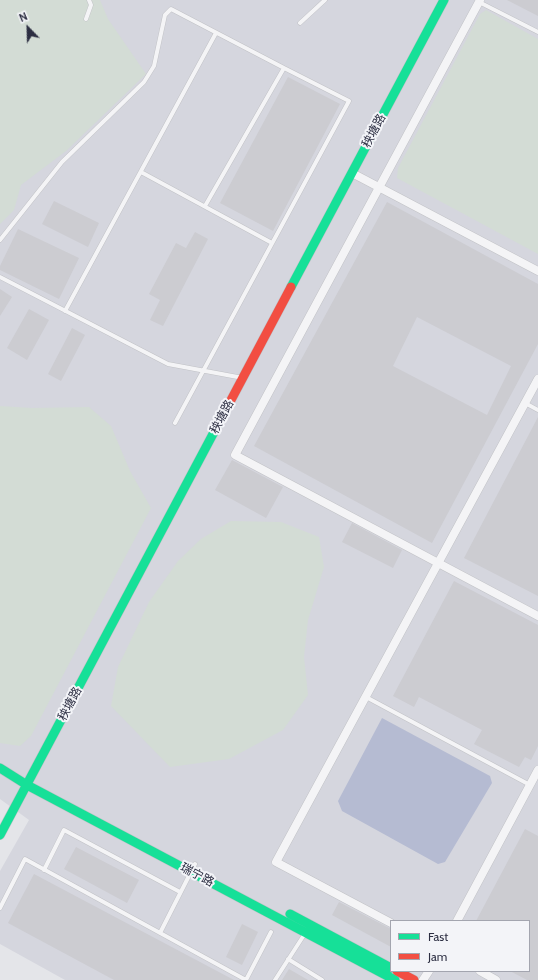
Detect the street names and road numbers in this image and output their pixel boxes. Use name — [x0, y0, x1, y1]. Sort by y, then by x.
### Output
street label: 秧塘路 — [359, 112, 389, 150]
street label: 秧塘路 — [207, 398, 237, 436]
street label: 秧塘路 — [55, 685, 85, 723]
street label: 瑞宁路 — [178, 860, 216, 890]

